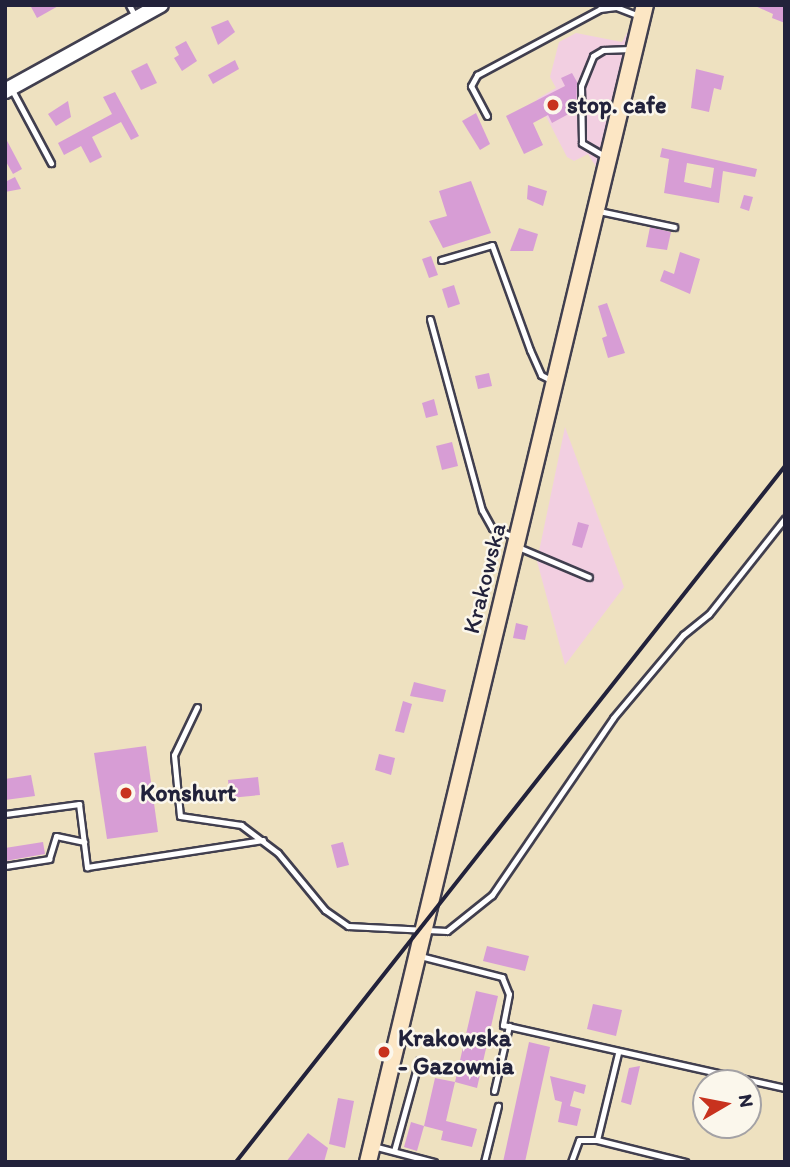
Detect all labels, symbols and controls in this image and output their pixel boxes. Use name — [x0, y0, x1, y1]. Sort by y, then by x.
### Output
place label: stop. cafe — [567, 91, 667, 119]
marker: stop. cafe — [545, 97, 561, 113]
street label: Krakowska — [456, 520, 512, 636]
place label: Konshurt — [140, 779, 236, 807]
marker: Konshurt — [118, 785, 134, 801]
place label: Krakowska - Gazownia — [398, 1024, 514, 1080]
marker: Krakowska - Gazownia — [376, 1044, 392, 1060]
north arrow — [692, 1069, 762, 1139]
text: N — [734, 1092, 759, 1109]

